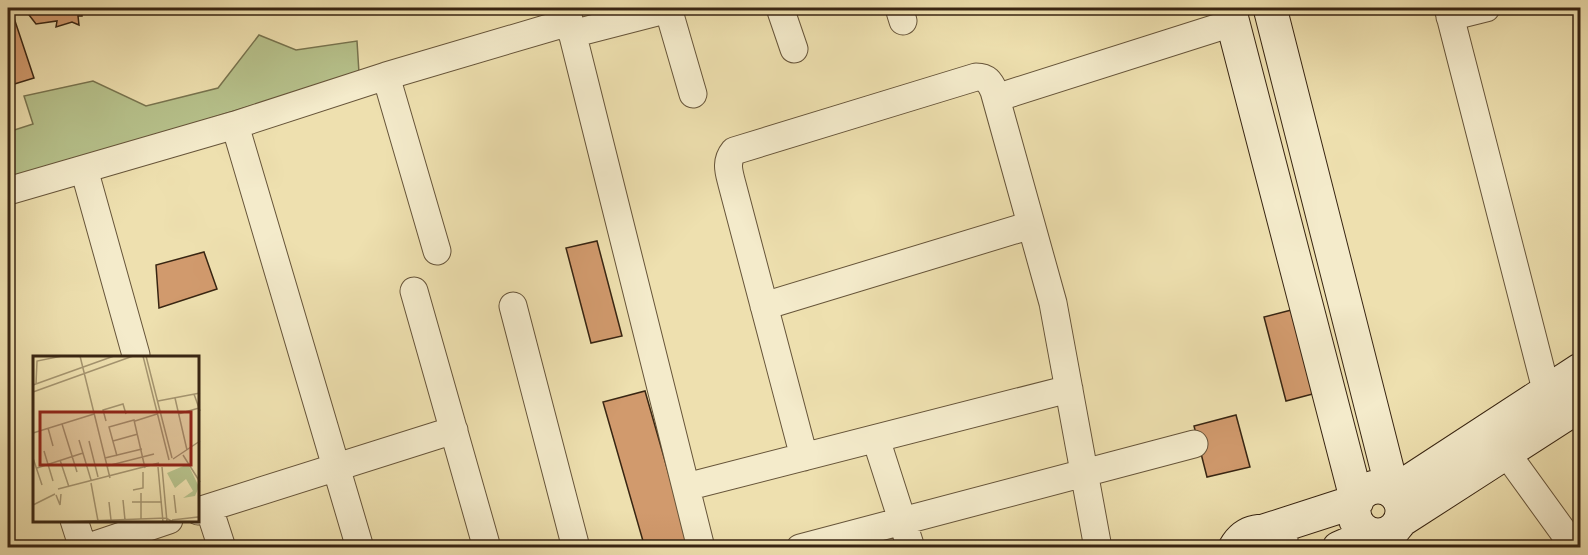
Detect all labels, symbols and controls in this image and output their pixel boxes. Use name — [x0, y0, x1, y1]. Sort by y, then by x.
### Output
inset map — [33, 356, 200, 522]

